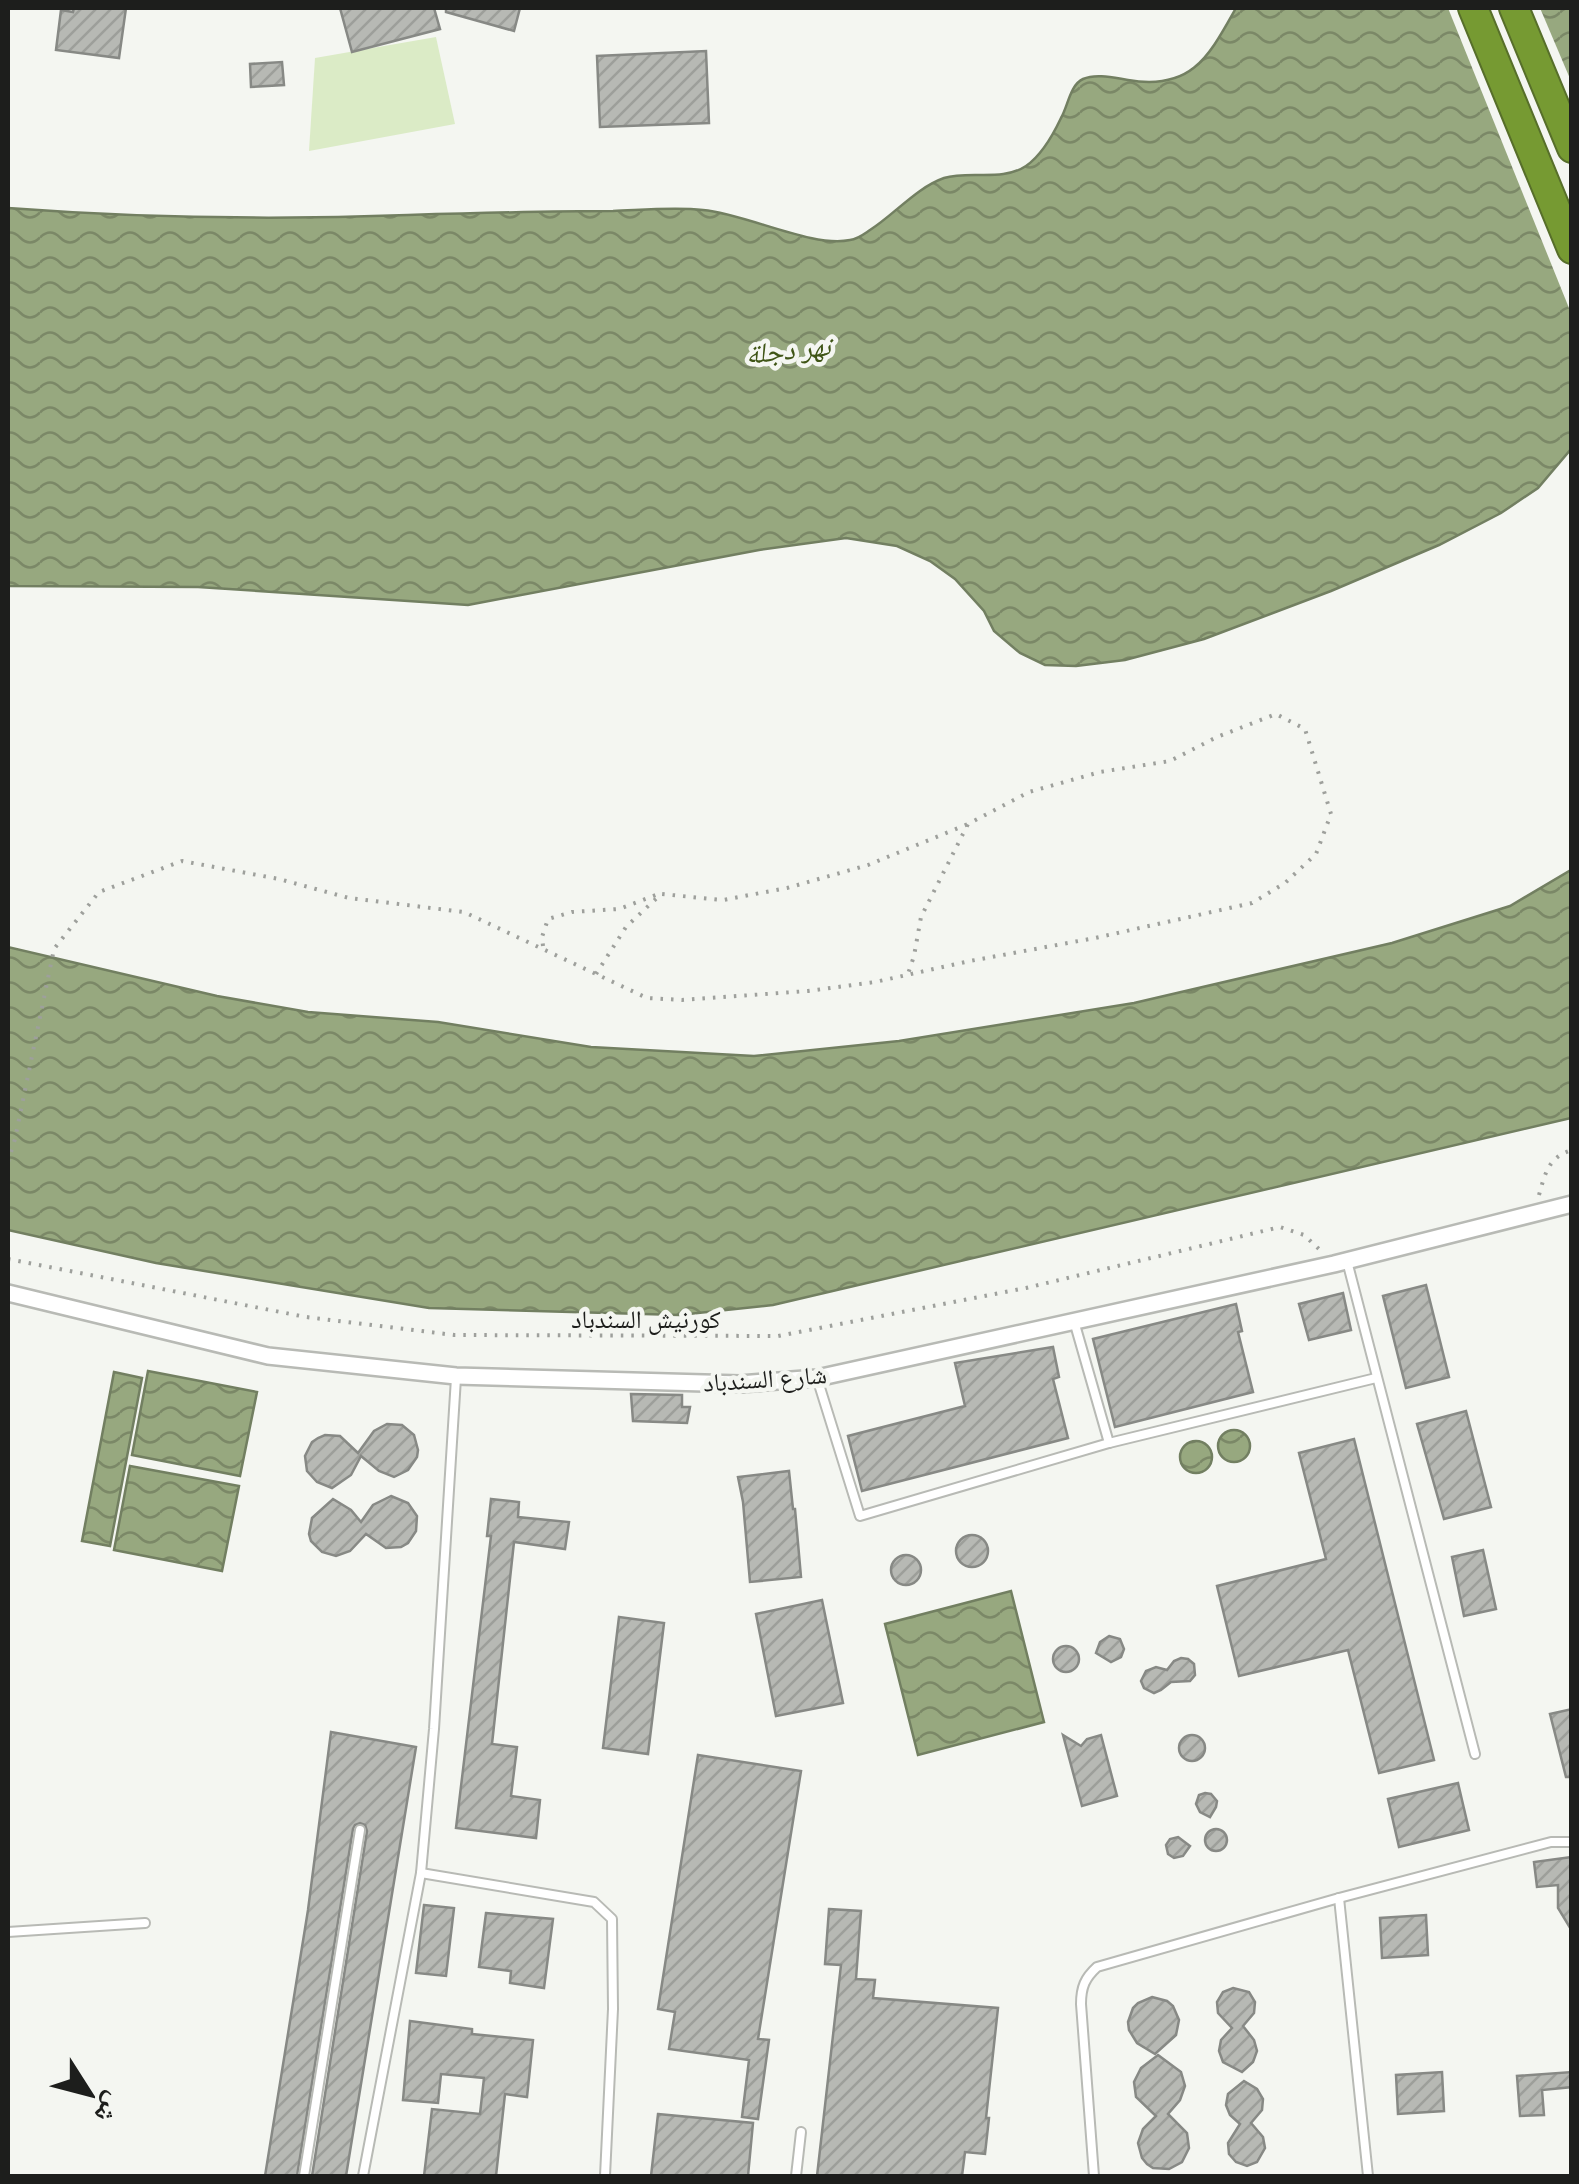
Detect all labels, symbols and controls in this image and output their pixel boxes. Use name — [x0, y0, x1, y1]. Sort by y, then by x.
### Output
water label: نهر دجلة — [744, 326, 836, 372]
street label: كورنيش السندباد — [571, 1302, 721, 1335]
street label: شارع السندباد — [702, 1357, 828, 1399]
north arrow — [40, 2044, 140, 2144]
text: ش — [87, 2086, 134, 2132]

